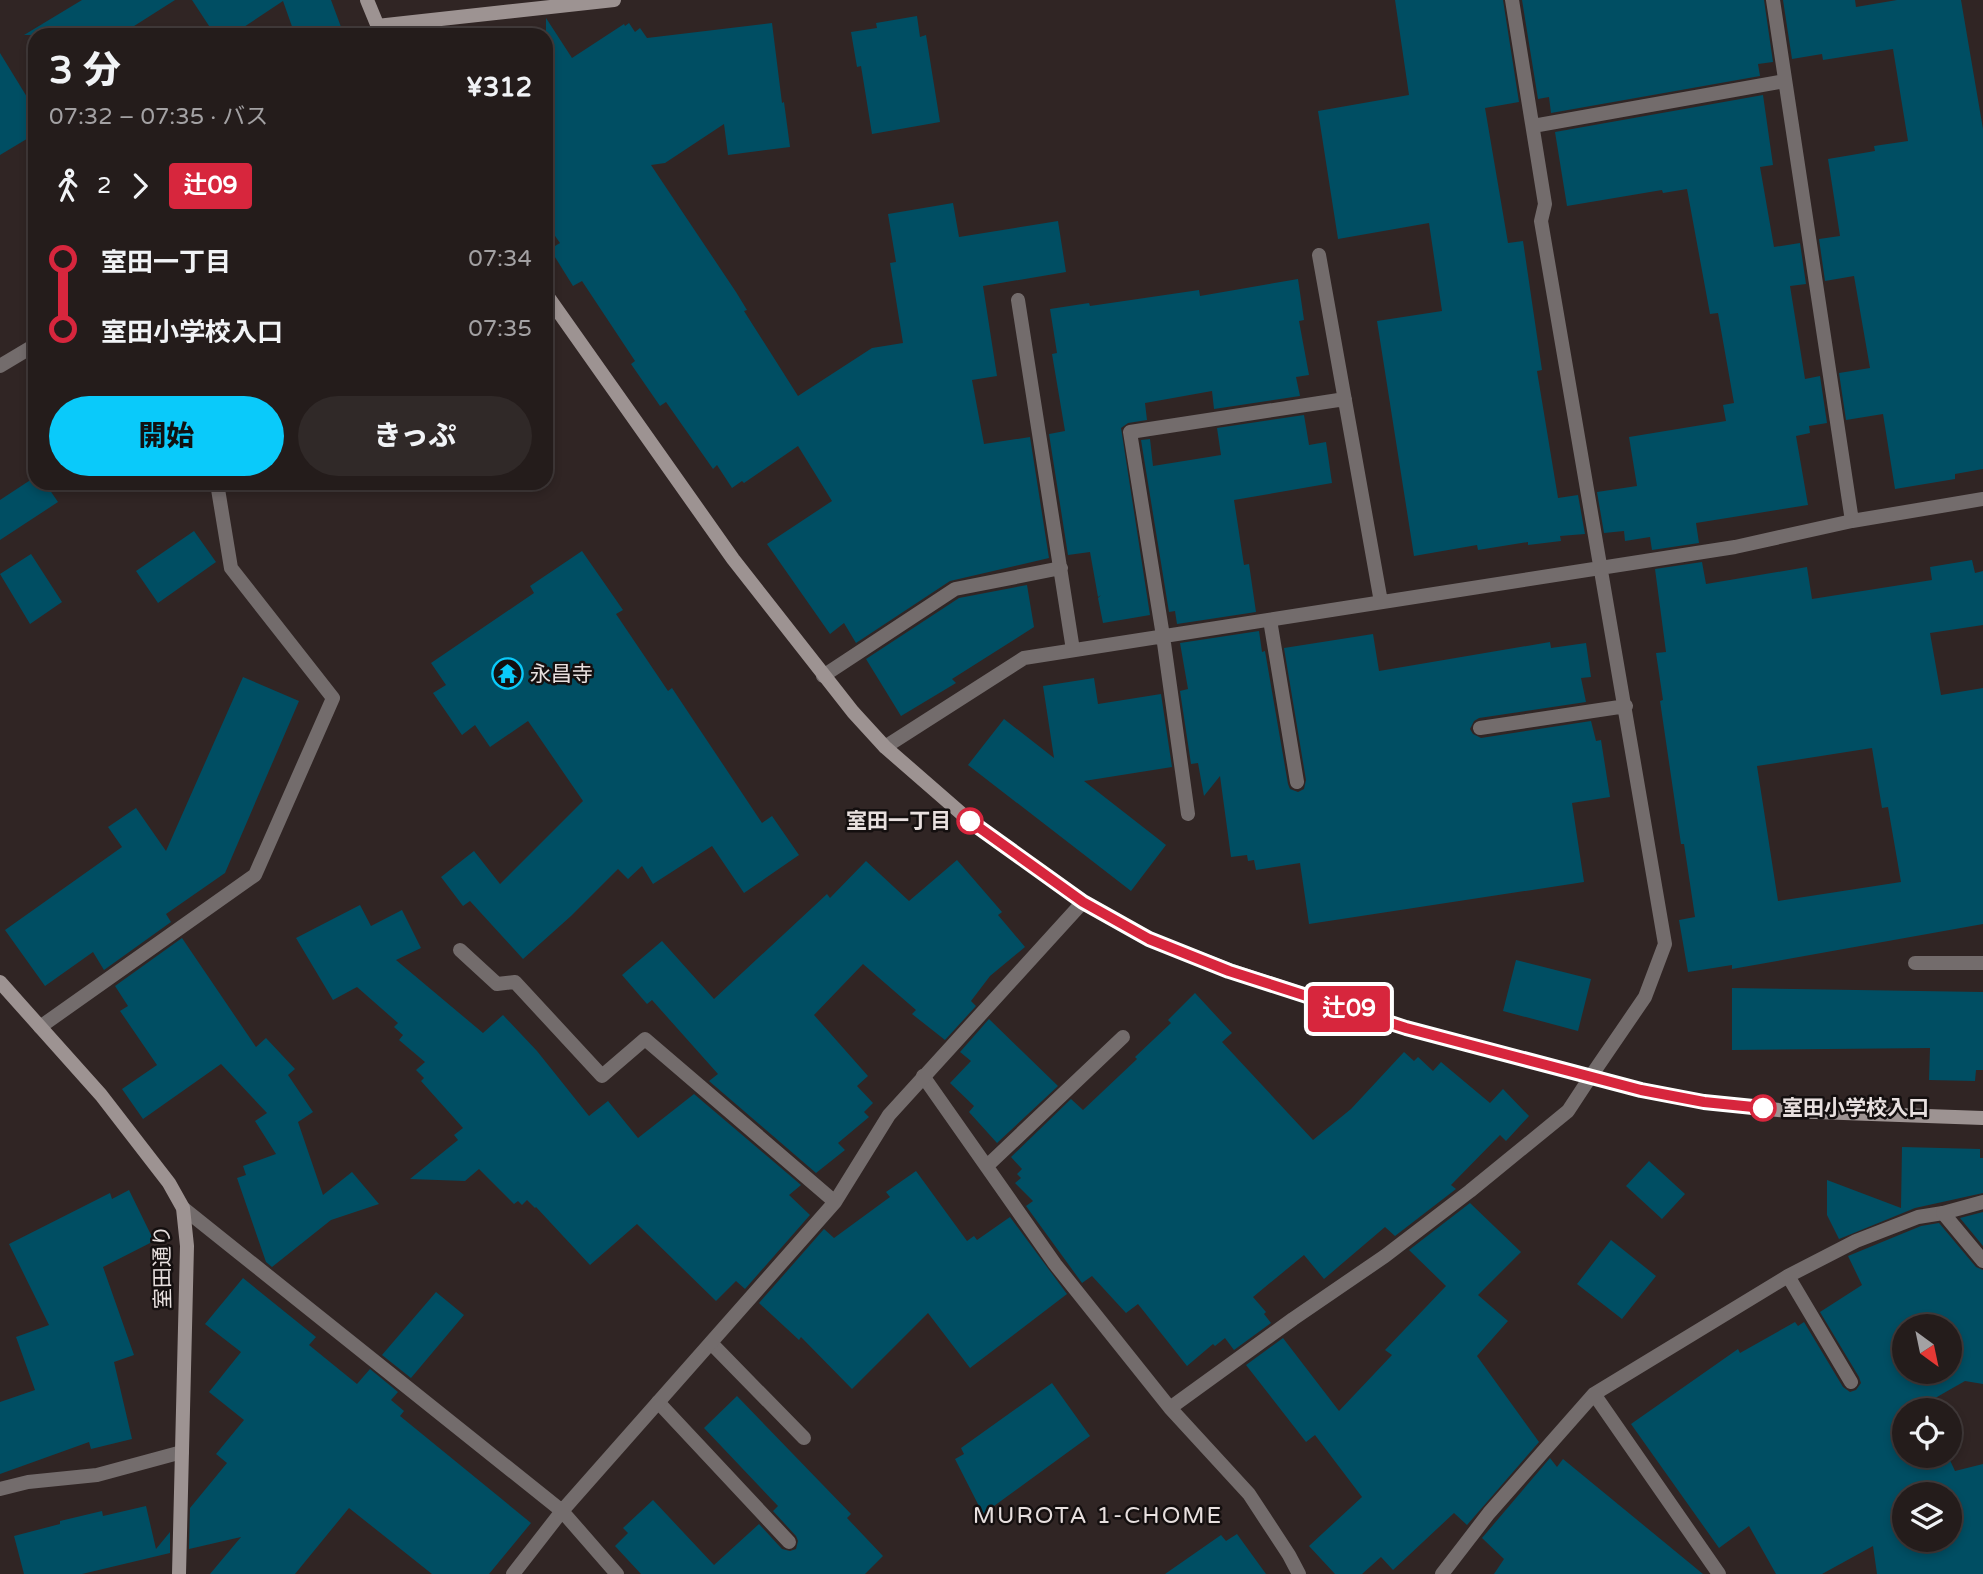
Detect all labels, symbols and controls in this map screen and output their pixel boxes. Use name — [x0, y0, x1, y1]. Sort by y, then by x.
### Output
text: 3 分 — [49, 48, 121, 94]
text: ¥312 — [466, 72, 532, 103]
text: 07:32 – 07:35 · バス — [49, 103, 268, 131]
icon: walk — [49, 167, 87, 205]
icon: forward — [121, 167, 159, 205]
text: 辻09 — [183, 171, 238, 200]
text: 2 — [97, 172, 111, 200]
text: 07:34 — [468, 245, 532, 273]
text: 室田一丁目 — [101, 247, 231, 278]
text: 07:35 — [468, 315, 532, 343]
text: 室田小学校入口 — [101, 317, 283, 348]
button: 開始 — [49, 396, 284, 476]
button: きっぷ — [298, 396, 532, 476]
temple icon: 永昌寺 — [490, 657, 524, 691]
place label: 永昌寺 — [530, 662, 593, 687]
marker: 室田一丁目 — [957, 808, 983, 834]
place label: 室田一丁目 — [846, 809, 951, 834]
line badge: 辻09 — [1309, 986, 1389, 1032]
text: 辻09 — [1322, 994, 1376, 1023]
marker: 室田小学校入口 — [1750, 1095, 1776, 1121]
place label: 室田小学校入口 — [1782, 1096, 1929, 1121]
street label: 室田通り — [150, 1225, 176, 1309]
north arrow — [1892, 1314, 1962, 1384]
map controls — [1892, 1314, 1962, 1552]
button: locate — [1892, 1398, 1962, 1468]
button: layers — [1892, 1482, 1962, 1552]
district label: MUROTA 1-CHOME — [973, 1502, 1223, 1530]

